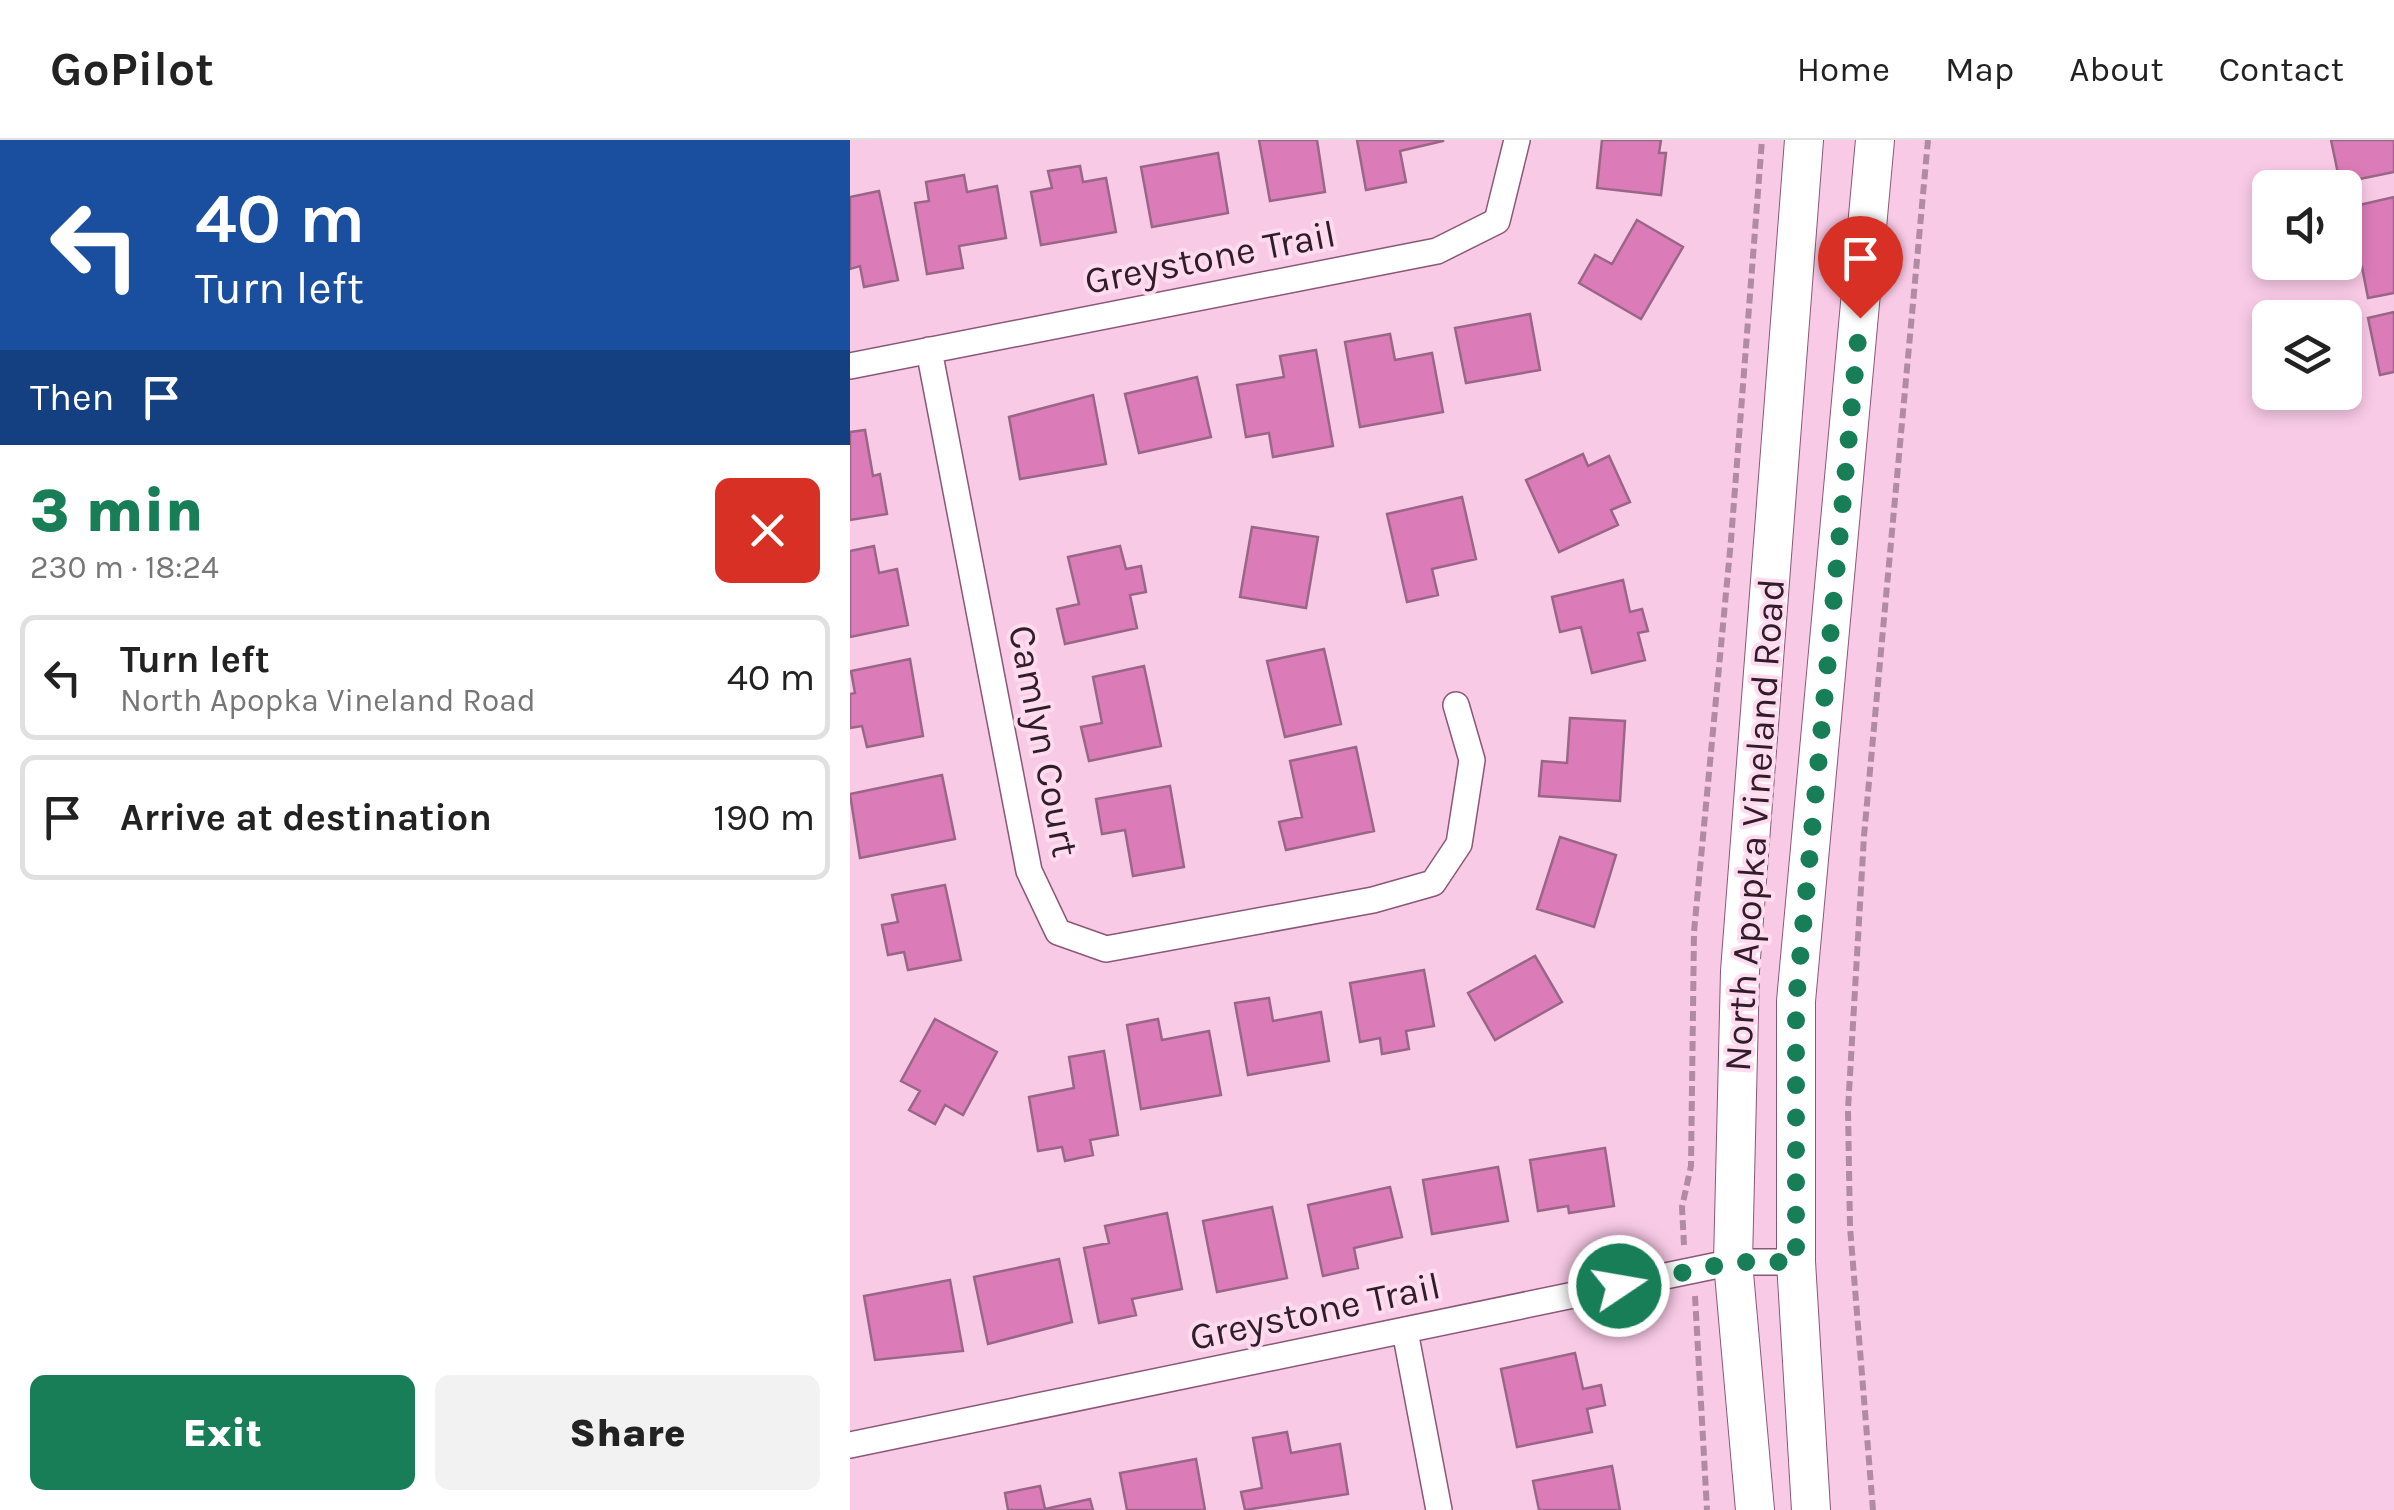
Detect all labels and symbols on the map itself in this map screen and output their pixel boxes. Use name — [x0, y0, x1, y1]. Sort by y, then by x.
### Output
street label: Greystone Trail — [1081, 211, 1339, 304]
pin — [1818, 216, 1903, 319]
street label: North Apopka Vineland Road — [1715, 577, 1794, 1073]
street label: Camlyn Court — [999, 621, 1088, 861]
position arrow — [1567, 1234, 1671, 1338]
street label: Greystone Trail — [1186, 1263, 1444, 1360]

